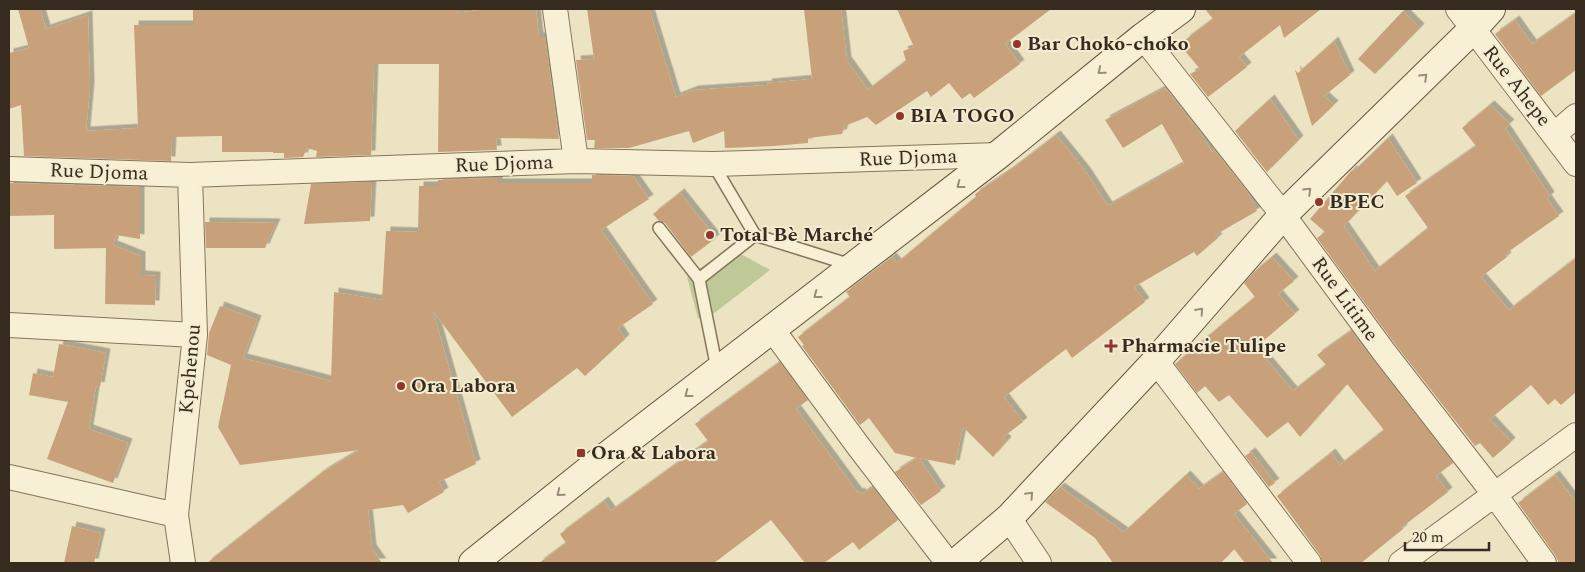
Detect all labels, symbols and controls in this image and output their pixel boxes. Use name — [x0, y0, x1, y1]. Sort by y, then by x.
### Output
place label: Bar Choko-choko — [1027, 29, 1189, 59]
marker: Bar Choko-choko — [1011, 38, 1023, 50]
street label: Rue Ahepe — [1476, 39, 1558, 133]
one-way arrow — [1098, 65, 1107, 74]
one-way arrow — [1419, 74, 1428, 83]
place label: BIA TOGO — [910, 101, 1014, 131]
marker: BIA TOGO — [894, 110, 906, 122]
street label: Rue Djoma — [858, 141, 958, 175]
street label: Rue Djoma — [454, 147, 554, 181]
street label: Rue Djoma — [49, 155, 149, 189]
one-way arrow — [956, 179, 966, 188]
place label: BPEC — [1329, 187, 1385, 217]
one-way arrow — [1303, 188, 1312, 197]
marker: BPEC — [1313, 196, 1325, 208]
place label: Total Bè Marché — [720, 220, 873, 250]
marker: Total Bè Marché — [704, 229, 716, 241]
street label: Rue Litime — [1304, 250, 1386, 348]
one-way arrow — [814, 289, 823, 297]
one-way arrow — [1194, 308, 1203, 317]
street label: Kpehenou — [171, 323, 209, 415]
place label: Pharmacie Tulipe — [1121, 331, 1286, 361]
marker: Pharmacie Tulipe — [1105, 340, 1117, 352]
place label: Ora Labora — [411, 371, 516, 401]
marker: Ora Labora — [395, 380, 407, 392]
one-way arrow — [685, 388, 694, 396]
place label: Ora & Labora — [591, 438, 717, 468]
marker: Ora & Labora — [575, 447, 587, 459]
one-way arrow — [557, 488, 566, 496]
one-way arrow — [1024, 492, 1033, 501]
scale bar — [1405, 520, 1489, 552]
text: 20 m — [1412, 526, 1444, 549]

